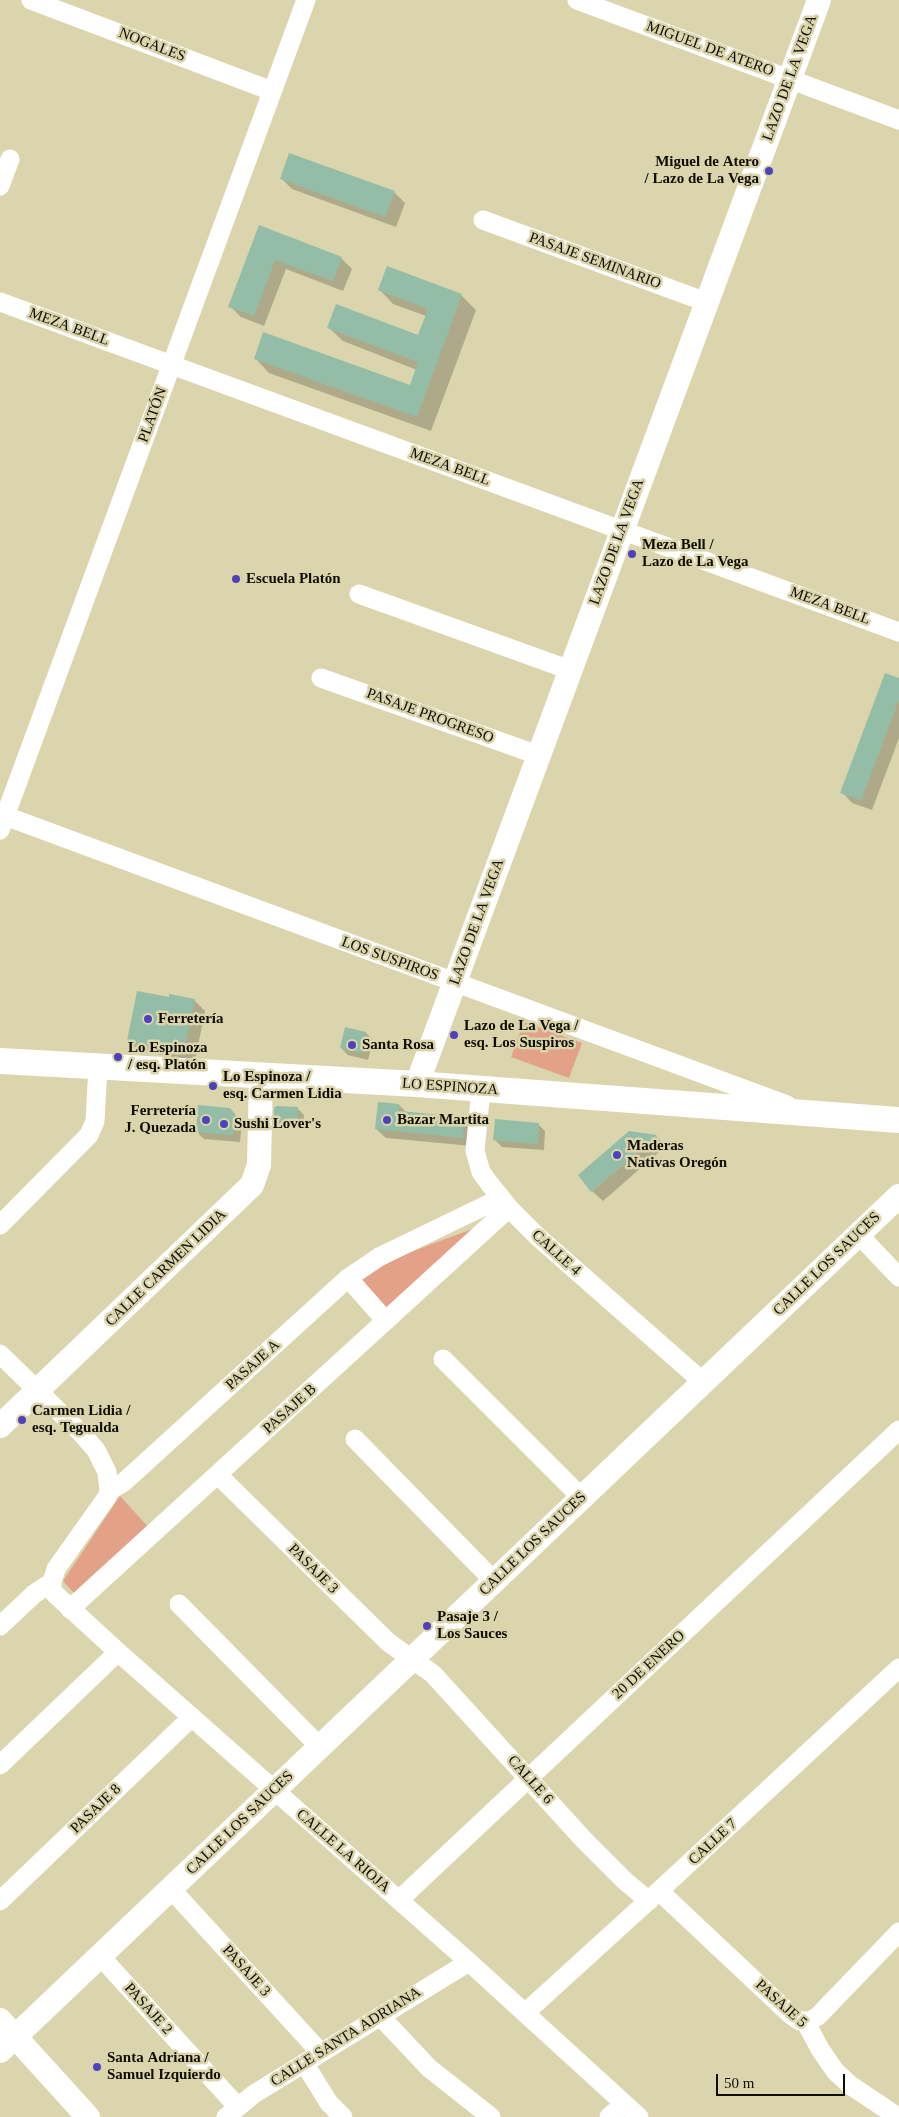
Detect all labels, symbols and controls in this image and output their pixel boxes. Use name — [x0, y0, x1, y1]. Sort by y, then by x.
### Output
street label: LAZO DE LA VEGA — [759, 12, 821, 144]
street label: MIGUEL DE ATERO — [644, 18, 776, 80]
street label: NOGALES — [116, 24, 188, 66]
place label: Miguel de Atero / Lazo de La Vega — [645, 153, 759, 188]
marker: Miguel de Atero / Lazo de La Vega — [763, 165, 775, 177]
street label: PASAJE SEMINARIO — [527, 229, 663, 293]
street label: MEZA BELL — [27, 304, 111, 350]
street label: PLATÓN — [135, 385, 171, 445]
street label: MEZA BELL — [408, 444, 492, 490]
street label: LAZO DE LA VEGA — [586, 476, 648, 608]
place label: Meza Bell / Lazo de La Vega — [642, 536, 749, 571]
marker: Meza Bell / Lazo de La Vega — [626, 548, 638, 560]
place label: Escuela Platón — [246, 570, 341, 588]
marker: Escuela Platón — [230, 573, 242, 585]
street label: MEZA BELL — [788, 583, 872, 629]
street label: PASAJE PROGRESO — [364, 685, 496, 747]
street label: LAZO DE LA VEGA — [446, 856, 508, 988]
street label: LOS SUSPIROS — [339, 933, 441, 985]
place label: Ferretería — [158, 1010, 224, 1028]
marker: Ferretería — [142, 1013, 154, 1025]
place label: Lazo de La Vega / esq. Los Suspiros — [464, 1017, 578, 1052]
marker: Lazo de La Vega / esq. Los Suspiros — [448, 1029, 460, 1041]
place label: Santa Rosa — [362, 1036, 434, 1054]
place label: Lo Espinoza / esq. Platón — [128, 1039, 208, 1074]
marker: Santa Rosa — [346, 1039, 358, 1051]
marker: Lo Espinoza / esq. Platón — [112, 1051, 124, 1063]
place label: Lo Espinoza / esq. Carmen Lidia — [223, 1068, 342, 1103]
street label: LO ESPINOZA — [401, 1075, 499, 1099]
marker: Lo Espinoza / esq. Carmen Lidia — [207, 1080, 219, 1092]
place label: Ferretería J. Quezada — [124, 1102, 196, 1137]
place label: Bazar Martita — [397, 1111, 489, 1129]
marker: Ferretería J. Quezada — [200, 1114, 212, 1126]
marker: Bazar Martita — [381, 1114, 393, 1126]
place label: Sushi Lover's — [234, 1115, 321, 1133]
marker: Sushi Lover's — [218, 1118, 230, 1130]
place label: Maderas Nativas Oregón — [627, 1137, 727, 1172]
marker: Maderas Nativas Oregón — [611, 1149, 623, 1161]
street label: CALLE CARMEN LIDIA — [102, 1206, 230, 1330]
street label: CALLE LOS SAUCES — [770, 1208, 884, 1320]
street label: CALLE 4 — [528, 1226, 584, 1280]
street label: PASAJE A — [222, 1336, 284, 1394]
street label: PASAJE B — [260, 1380, 320, 1438]
place label: Carmen Lidia / esq. Tegualda — [32, 1402, 130, 1437]
marker: Carmen Lidia / esq. Tegualda — [16, 1414, 28, 1426]
street label: CALLE LOS SAUCES — [476, 1488, 590, 1600]
street label: PASAJE 3 — [284, 1540, 342, 1598]
place label: Pasaje 3 / Los Sauces — [437, 1608, 507, 1643]
marker: Pasaje 3 / Los Sauces — [421, 1620, 433, 1632]
street label: 20 DE ENERO — [609, 1627, 689, 1703]
street label: CALLE 6 — [503, 1752, 557, 1808]
street label: CALLE LOS SAUCES — [183, 1767, 297, 1879]
street label: PASAJE 8 — [67, 1781, 125, 1837]
street label: CALLE LA RIOJA — [292, 1805, 394, 1897]
street label: CALLE 7 — [685, 1815, 741, 1869]
street label: PASAJE 3 — [218, 1941, 274, 2001]
street label: PASAJE 5 — [751, 1976, 811, 2032]
street label: PASAJE 2 — [120, 1979, 176, 2039]
street label: CALLE SANTA ADRIANA — [268, 1983, 424, 2091]
place label: Santa Adriana / Samuel Izquierdo — [107, 2049, 221, 2084]
marker: Santa Adriana / Samuel Izquierdo — [91, 2061, 103, 2073]
scale bar — [719, 2064, 848, 2096]
text: 50 m — [724, 2075, 754, 2091]

